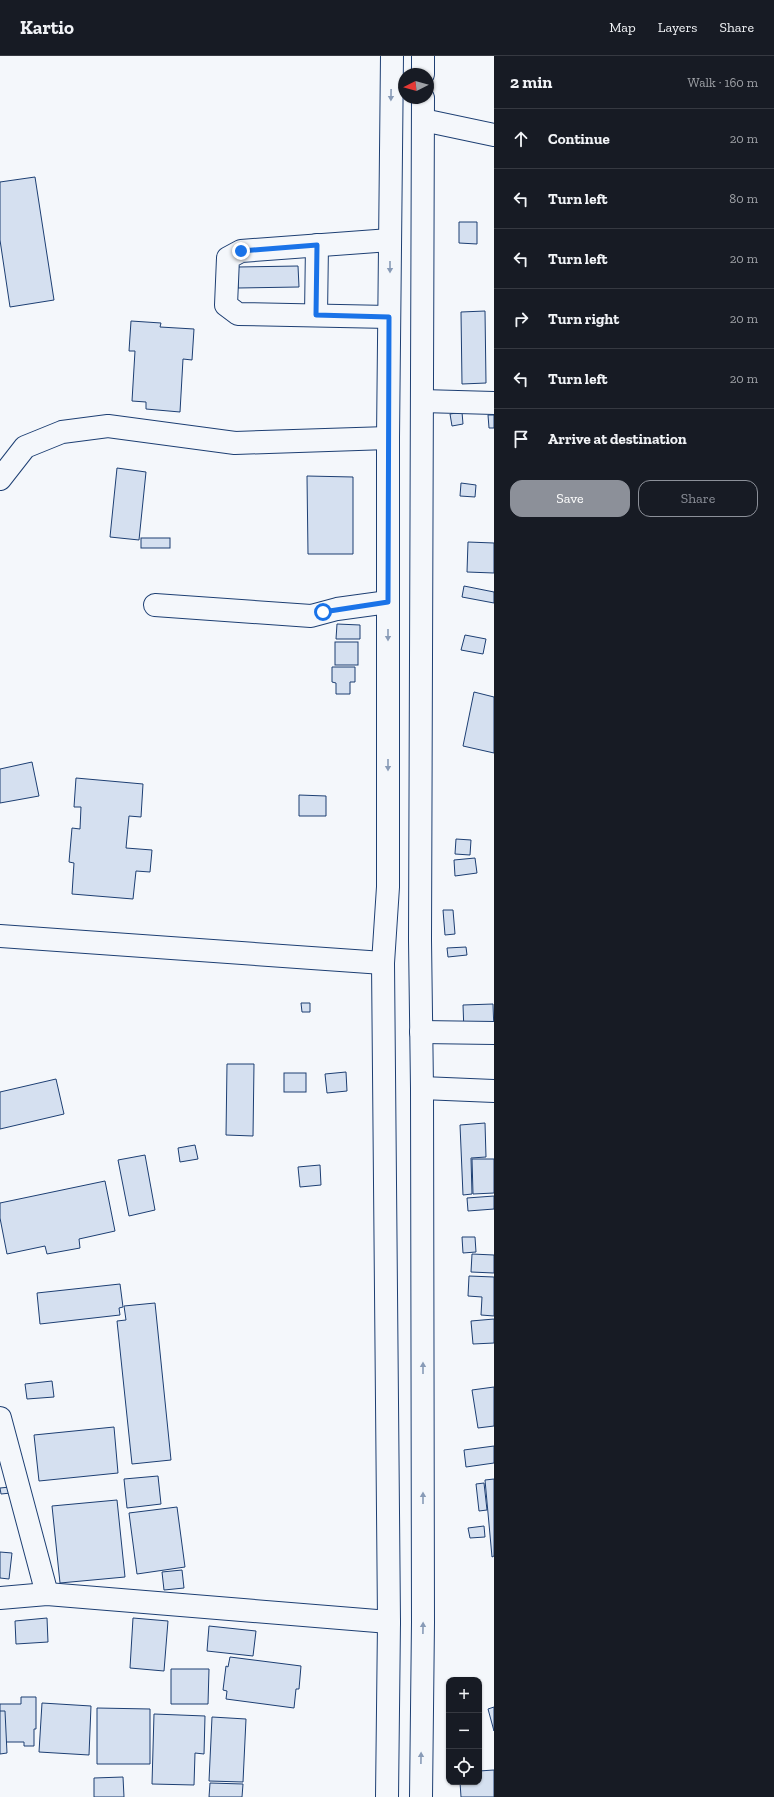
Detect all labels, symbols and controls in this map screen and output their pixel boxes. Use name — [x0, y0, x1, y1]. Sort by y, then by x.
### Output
text: Kartio — [20, 16, 74, 39]
text: Map — [609, 19, 636, 36]
text: Layers — [658, 19, 697, 36]
text: Share — [719, 19, 754, 36]
north arrow — [398, 68, 434, 104]
text: 2 min — [510, 72, 552, 92]
text: Walk · 160 m — [688, 75, 758, 90]
one-way arrow — [388, 89, 394, 102]
icon: ahead — [510, 128, 532, 150]
text: Continue — [548, 130, 610, 148]
text: 20 m — [730, 131, 758, 146]
icon: left — [510, 188, 532, 210]
text: Turn left — [548, 190, 608, 208]
text: 80 m — [729, 191, 758, 206]
route end — [232, 242, 250, 260]
icon: left — [510, 248, 532, 270]
text: Turn left — [548, 250, 608, 268]
text: 20 m — [730, 251, 758, 266]
one-way arrow — [387, 261, 393, 274]
icon: right — [510, 308, 532, 330]
text: Turn right — [548, 310, 619, 328]
text: 20 m — [730, 311, 758, 326]
icon: left — [510, 368, 532, 390]
text: Turn left — [548, 370, 608, 388]
text: 20 m — [730, 371, 758, 386]
icon: arrive — [510, 428, 532, 450]
text: Arrive at destination — [548, 430, 687, 448]
button: Save — [510, 480, 630, 517]
button: Share — [638, 480, 758, 517]
route start — [314, 603, 332, 621]
one-way arrow — [385, 629, 391, 642]
one-way arrow — [385, 759, 391, 772]
one-way arrow — [420, 1361, 426, 1374]
one-way arrow — [420, 1491, 426, 1504]
one-way arrow — [420, 1621, 426, 1634]
map controls — [446, 1677, 482, 1785]
button: + — [446, 1677, 482, 1713]
button: − — [446, 1713, 482, 1749]
button: locate — [446, 1749, 482, 1785]
one-way arrow — [418, 1751, 424, 1764]

